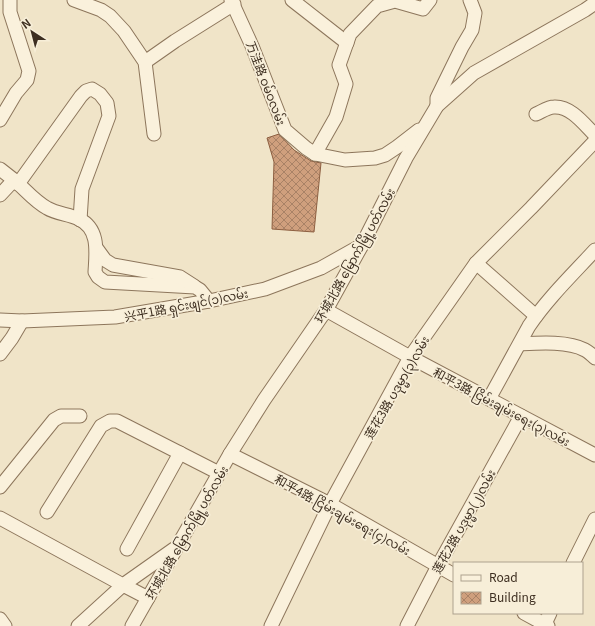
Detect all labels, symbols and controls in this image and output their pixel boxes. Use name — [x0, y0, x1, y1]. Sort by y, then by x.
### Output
north arrow — [12, 12, 52, 52]
text: N — [17, 14, 34, 32]
street label: 万洼路 ဝမ်ဝလမ်း — [243, 39, 291, 127]
street label: 环城北路 မြောက်မြို့ပတ်လမ်း — [310, 185, 401, 327]
street label: 兴平1路 ရှင်းဖျင်(၁)လမ်း — [123, 284, 250, 327]
street label: 莲花3路 ပဒုမ္မာ(၃)လမ်း — [360, 333, 435, 443]
street label: 和平3路 ငြိမ်းချမ်းရေး(၃)လမ်း — [429, 363, 573, 452]
street label: 环城北路 မြောက်မြို့ပတ်လမ်း — [141, 462, 234, 603]
street label: 莲花2路 ပဒုမ္မာ(၂)လမ်း — [427, 466, 502, 578]
street label: 和平4路 ငြိမ်းချမ်းရေး(၄)လမ်း — [271, 470, 414, 561]
legend — [453, 562, 583, 614]
text: Road — [489, 568, 518, 585]
text: Building — [489, 588, 536, 605]

